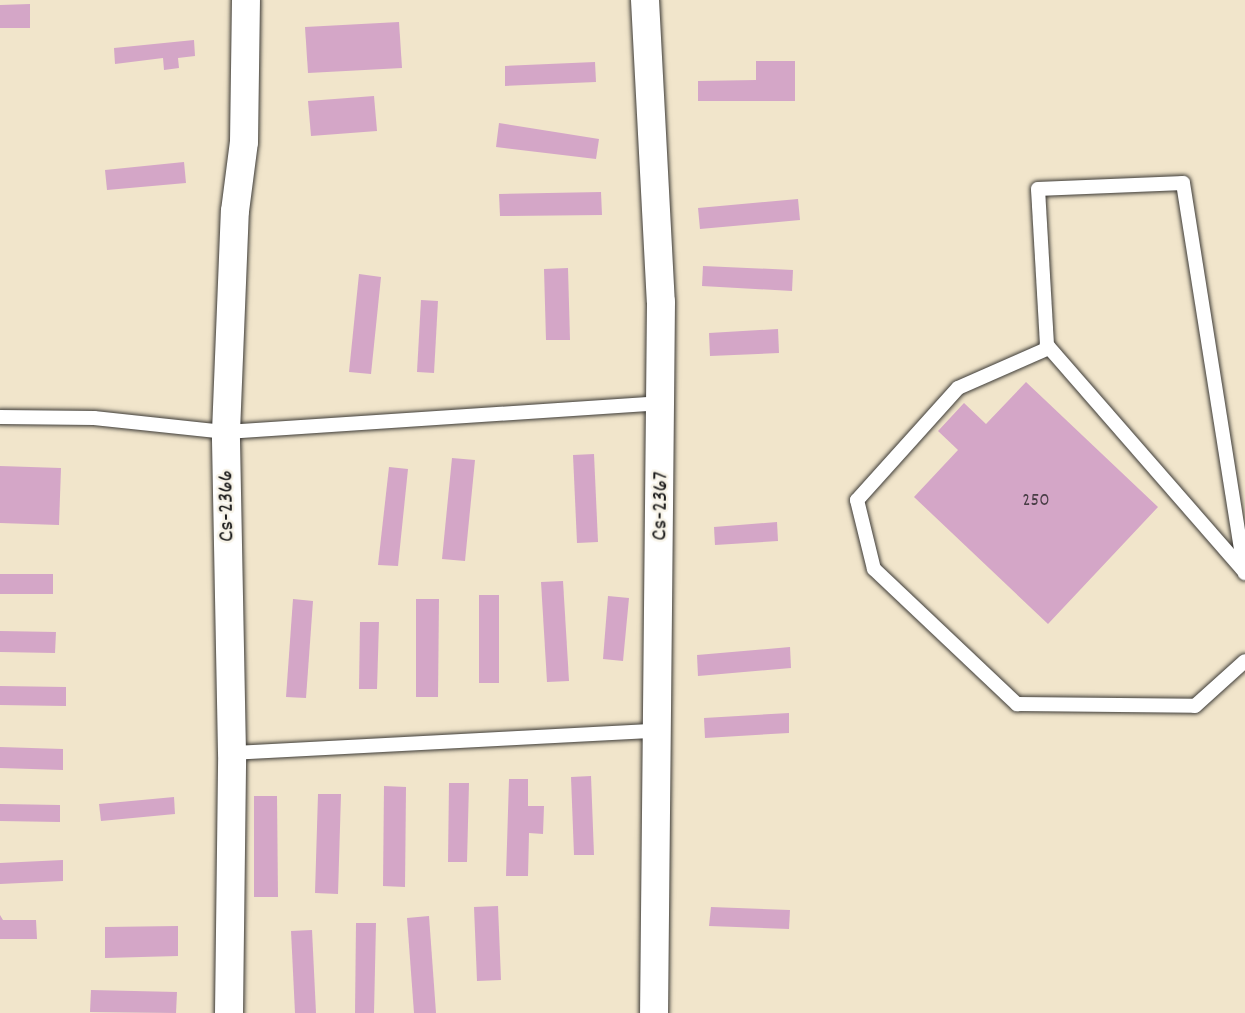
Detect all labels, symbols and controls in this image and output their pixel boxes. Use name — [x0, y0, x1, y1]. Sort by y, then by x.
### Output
street label: Cs-2366 — [214, 470, 242, 542]
street label: Cs-2367 — [648, 471, 676, 541]
house number: 250 — [1022, 491, 1050, 513]

